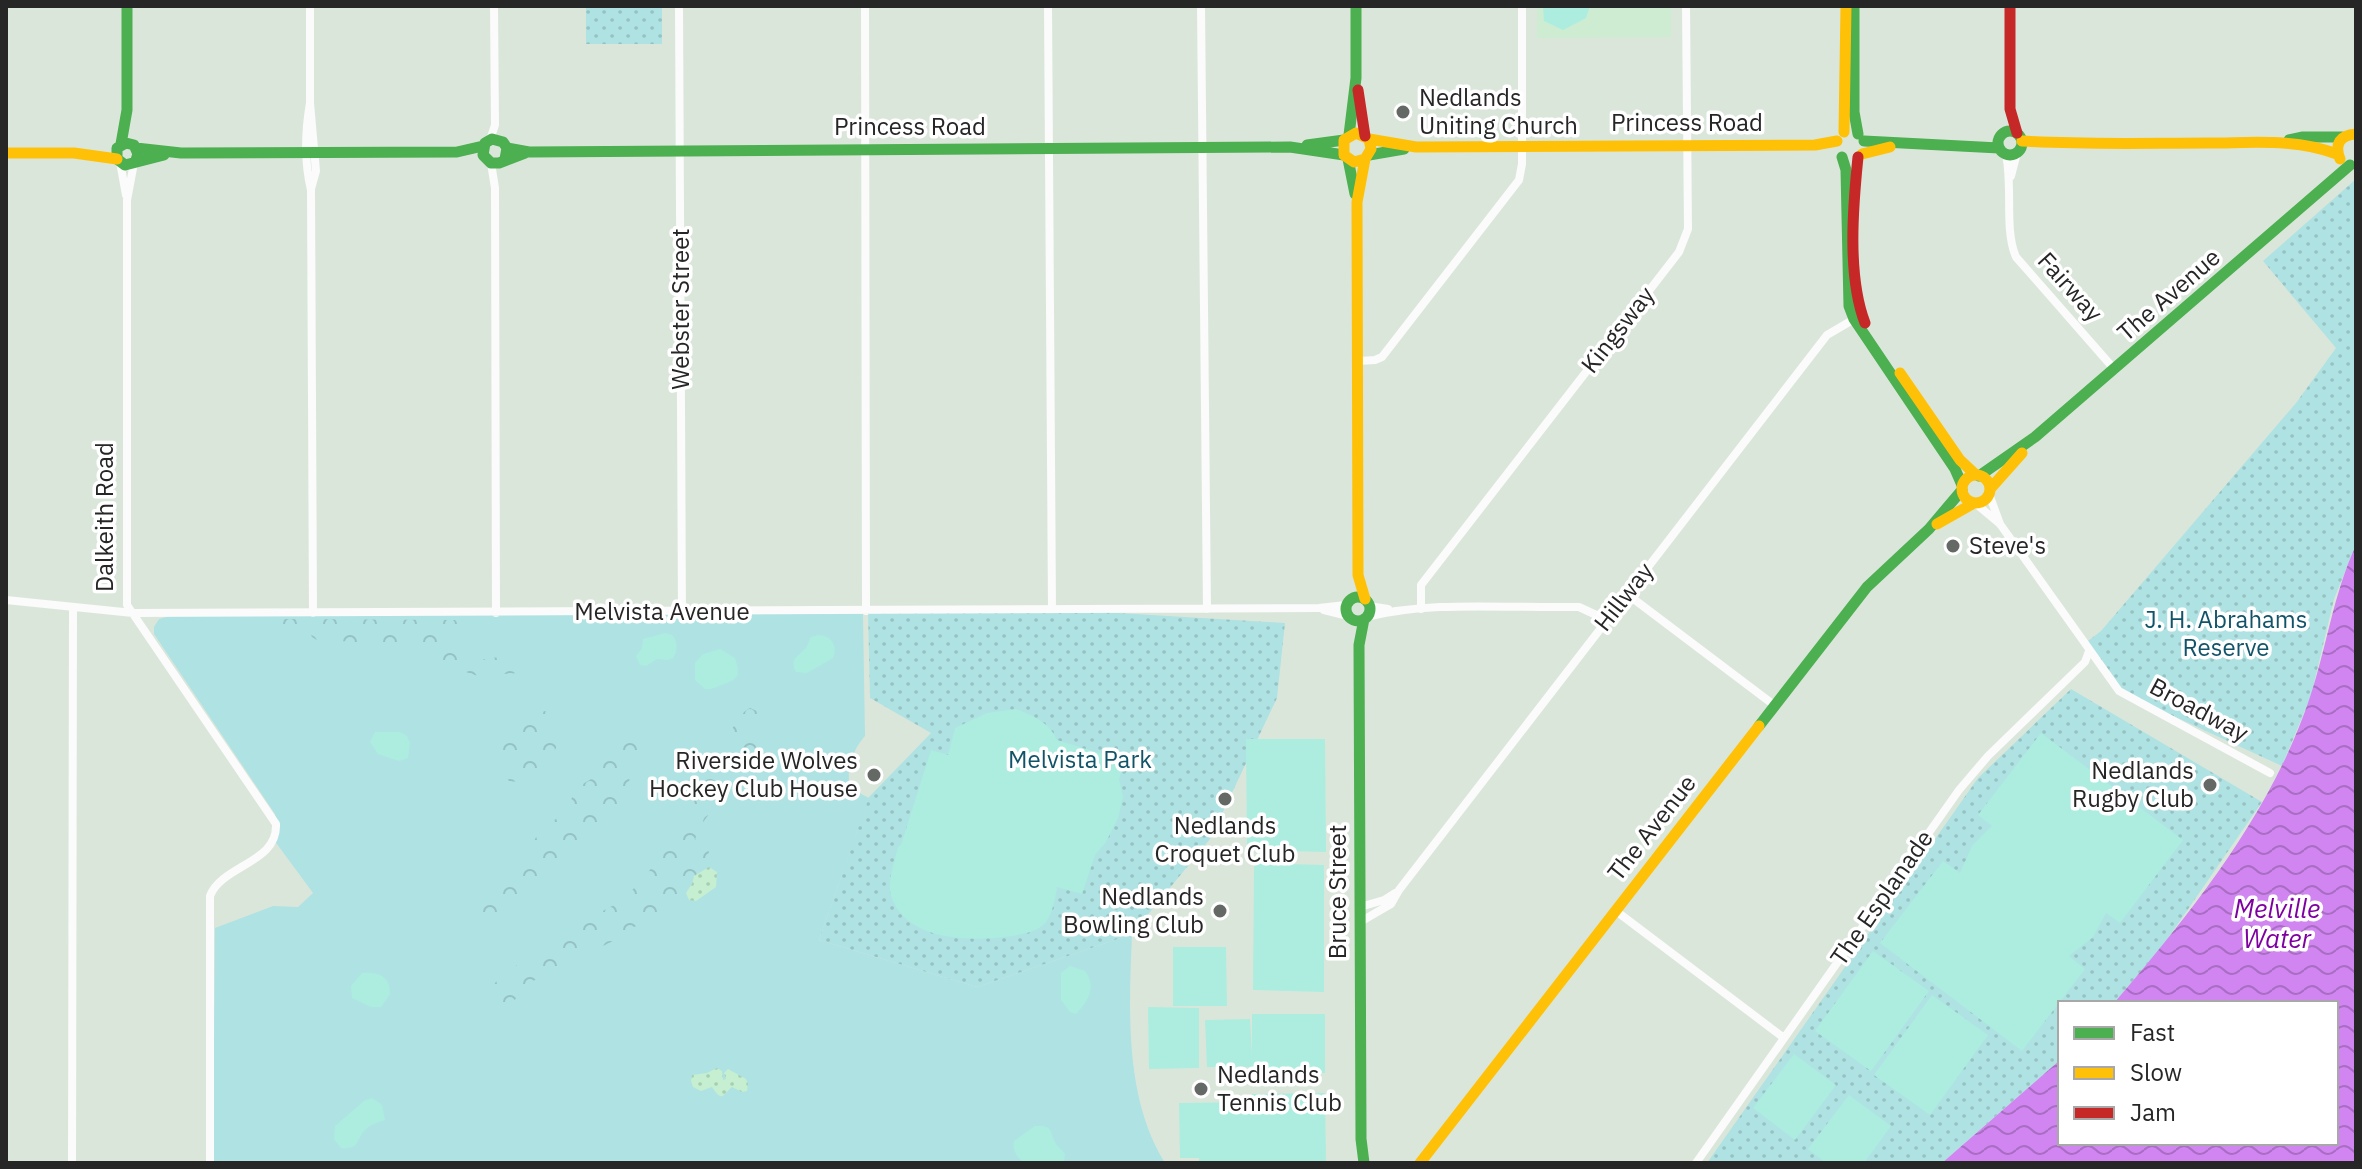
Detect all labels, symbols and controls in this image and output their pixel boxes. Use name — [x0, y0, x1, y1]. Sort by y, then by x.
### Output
place label: Nedlands Uniting Church — [1419, 81, 1578, 141]
marker: Nedlands Uniting Church — [1394, 103, 1412, 121]
street label: Princess Road — [1611, 106, 1763, 138]
street label: Princess Road — [834, 110, 986, 142]
street label: Webster Street — [664, 228, 696, 390]
street label: The Avenue — [2110, 241, 2227, 348]
street label: Fairway — [2031, 245, 2110, 328]
street label: Kingsway — [1573, 279, 1661, 379]
street label: Dalkeith Road — [88, 442, 120, 592]
place label: Steve's — [1969, 529, 2046, 561]
marker: Steve's — [1944, 537, 1962, 555]
street label: Hillway — [1586, 556, 1660, 637]
street label: Melvista Avenue — [574, 595, 750, 627]
park label: J. H. Abrahams Reserve — [2144, 603, 2308, 663]
street label: Broadway — [2145, 670, 2254, 748]
park label: Melvista Park — [1008, 743, 1152, 775]
place label: Riverside Wolves Hockey Club House — [649, 744, 858, 804]
place label: Nedlands Rugby Club — [2072, 754, 2194, 814]
marker: Riverside Wolves Hockey Club House — [865, 766, 883, 784]
street label: The Avenue — [1600, 768, 1703, 887]
marker: Nedlands Rugby Club — [2201, 776, 2219, 794]
marker: Nedlands Croquet Club — [1216, 790, 1234, 808]
place label: Nedlands Croquet Club — [1155, 809, 1295, 869]
street label: The Esplanade — [1823, 823, 1940, 972]
street label: Bruce Street — [1321, 825, 1353, 959]
place label: Nedlands Bowling Club — [1063, 880, 1204, 940]
water label: Melville Water — [2234, 891, 2320, 955]
marker: Nedlands Bowling Club — [1211, 902, 1229, 920]
legend — [2058, 1001, 2338, 1145]
text: Fast — [2130, 1016, 2175, 1048]
text: Slow — [2130, 1056, 2182, 1088]
place label: Nedlands Tennis Club — [1217, 1058, 1342, 1118]
marker: Nedlands Tennis Club — [1192, 1080, 1210, 1098]
text: Jam — [2130, 1096, 2176, 1128]

